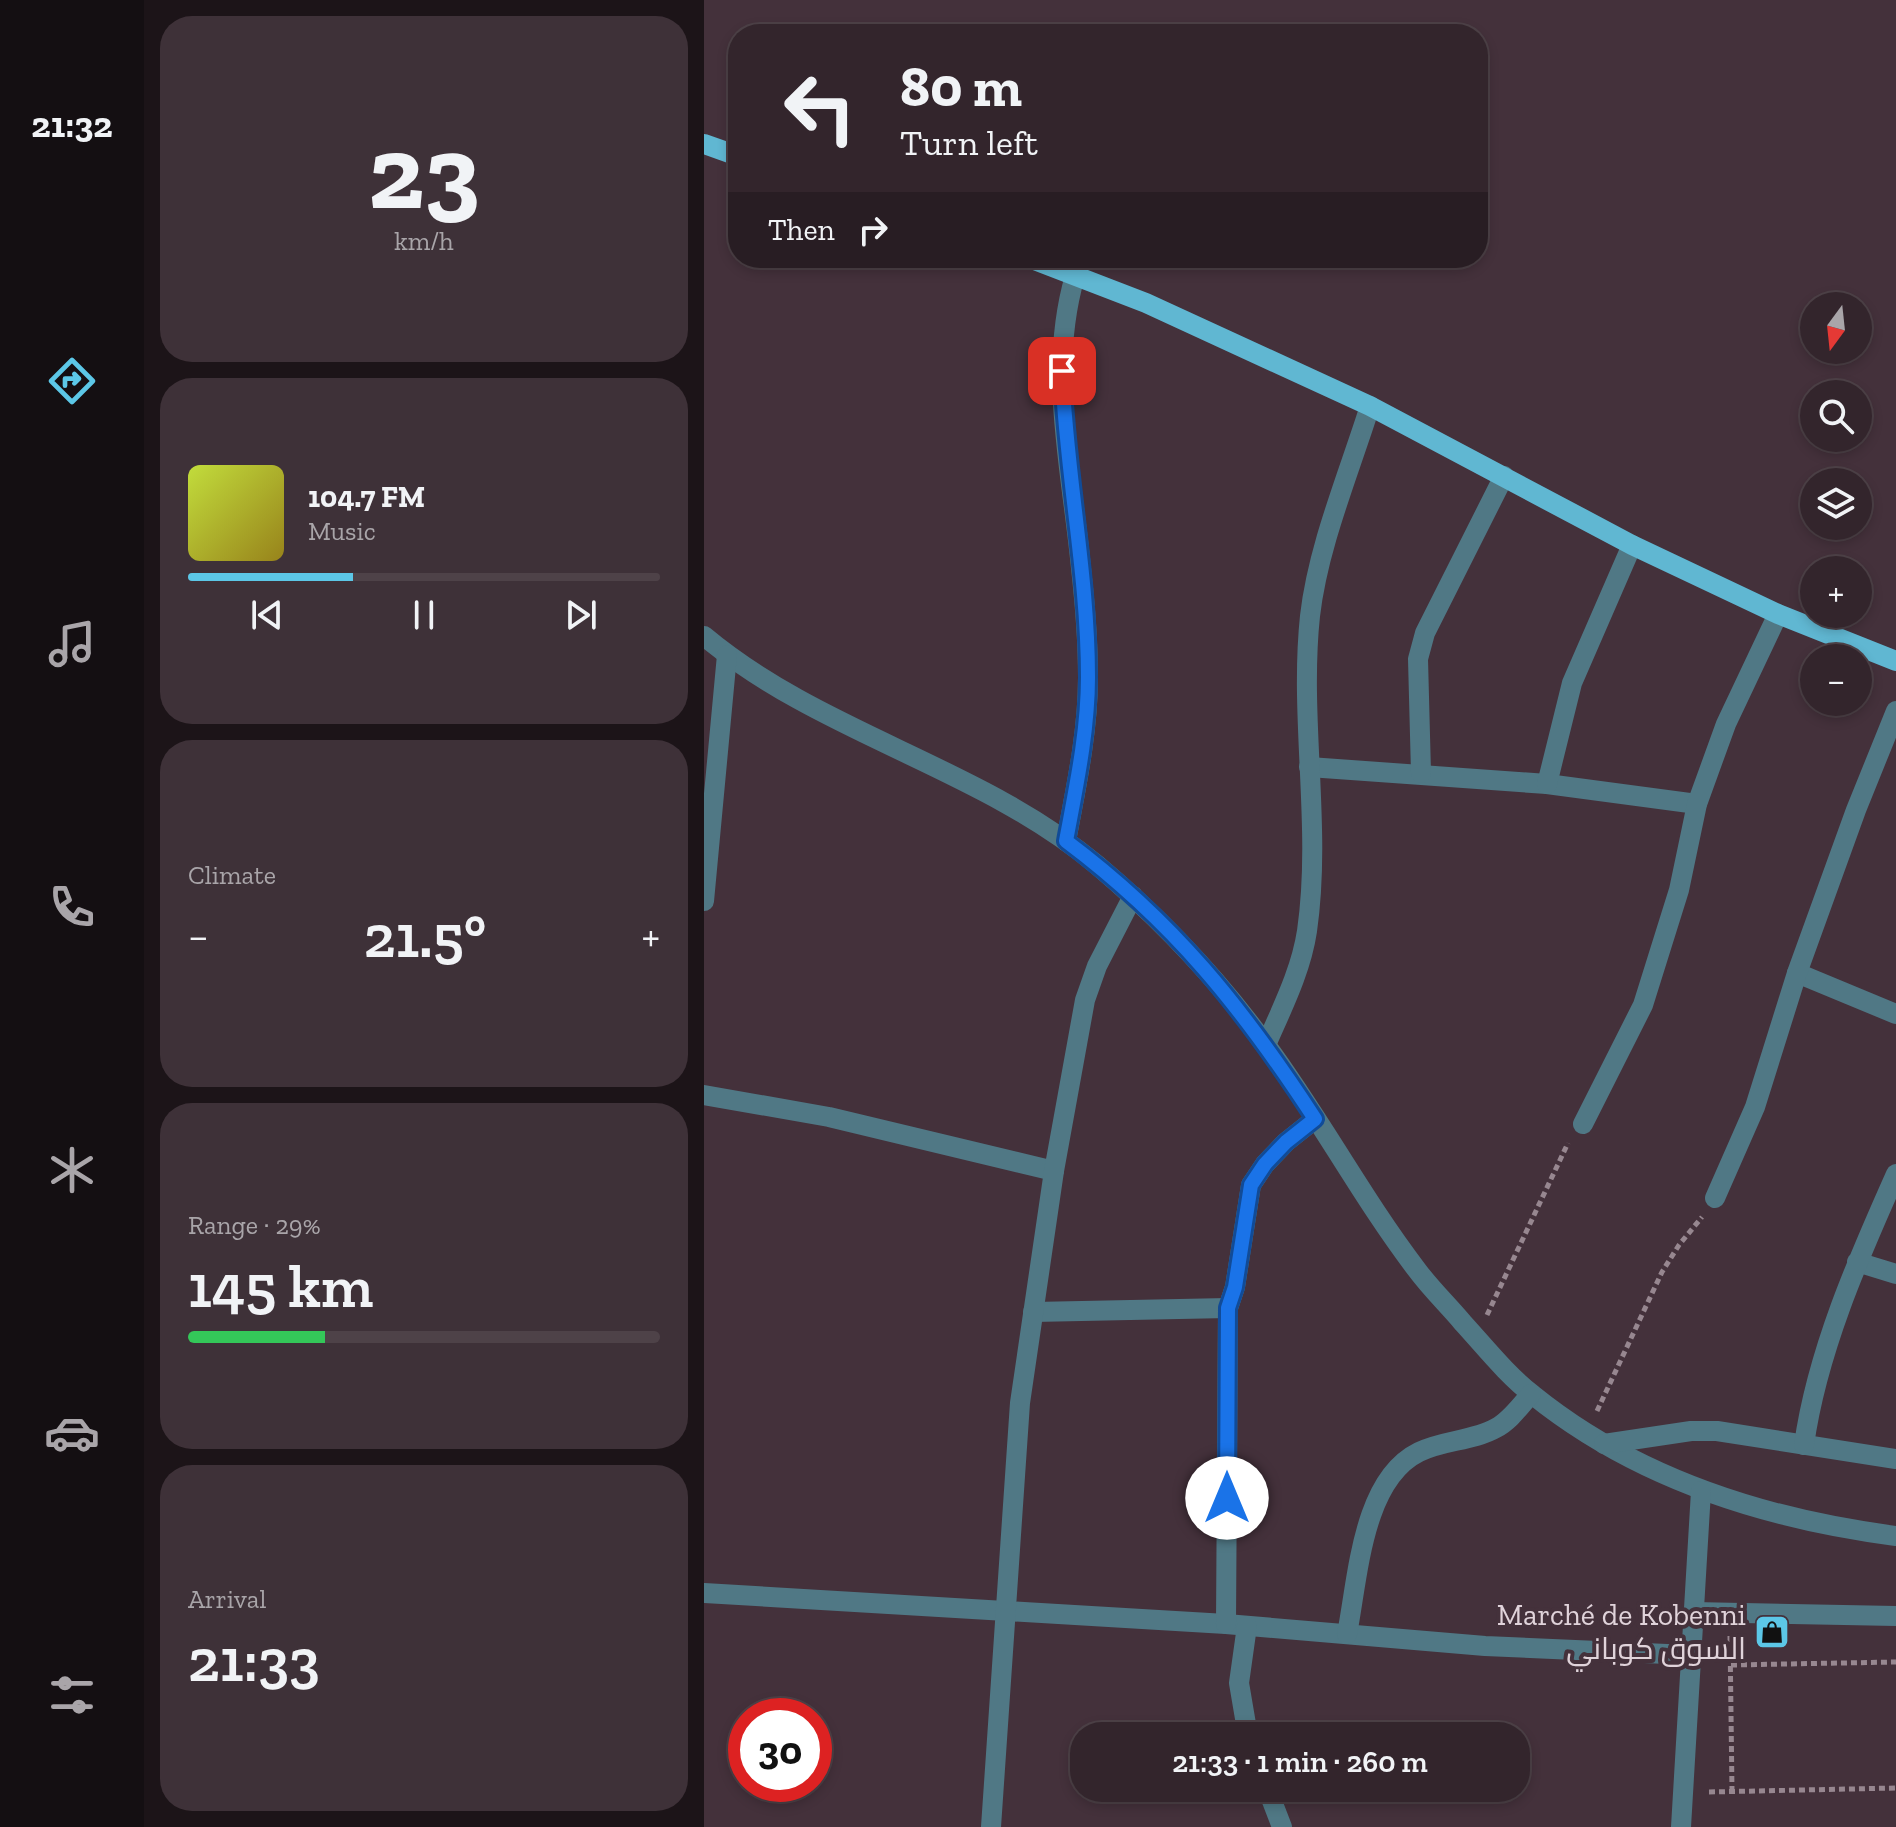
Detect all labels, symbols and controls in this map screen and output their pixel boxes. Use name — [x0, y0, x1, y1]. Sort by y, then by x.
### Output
text: 80 m — [900, 53, 1022, 120]
icon: left — [768, 56, 872, 160]
text: 21:32 — [31, 103, 113, 146]
text: 23 — [368, 110, 480, 235]
text: Turn left — [900, 121, 1038, 164]
icon: right — [851, 208, 895, 252]
text: Then — [768, 212, 835, 248]
text: km/h — [394, 225, 454, 257]
north arrow — [1800, 292, 1872, 364]
map controls — [1800, 292, 1872, 716]
pin — [1028, 337, 1096, 405]
icon: arrive — [1040, 349, 1084, 393]
icon: directions — [44, 353, 100, 409]
button: search — [1800, 380, 1872, 452]
button: layers — [1800, 468, 1872, 540]
text: 104.7 FM — [308, 479, 425, 515]
text: Music — [308, 515, 376, 547]
button: + — [1800, 556, 1872, 628]
icon: previous — [245, 593, 289, 637]
icon: pause — [402, 593, 446, 637]
icon: next — [559, 593, 603, 637]
icon: music — [44, 616, 100, 672]
button: − — [1800, 644, 1872, 716]
text: Climate — [188, 859, 276, 891]
icon: phone — [44, 879, 100, 935]
text: 21.5° — [364, 900, 486, 972]
text: − — [188, 909, 209, 962]
text: + — [641, 909, 660, 962]
icon: climate — [44, 1142, 100, 1198]
text: Range · 29% — [188, 1209, 321, 1241]
text: 145 km — [188, 1250, 373, 1322]
icon: car — [44, 1405, 100, 1461]
position arrow — [1185, 1456, 1269, 1540]
text: Arrival — [188, 1583, 266, 1615]
place label: Marché de Kobenni السوق كوباني — [1497, 1597, 1746, 1672]
shop icon: Marché de Kobenni السوق كوباني — [1753, 1613, 1791, 1651]
text: 21:33 — [188, 1624, 320, 1696]
icon: filters — [44, 1667, 100, 1723]
speed limit sign: 30 — [728, 1698, 832, 1802]
text: 21:33 · 1 min · 260 m — [1172, 1744, 1428, 1780]

